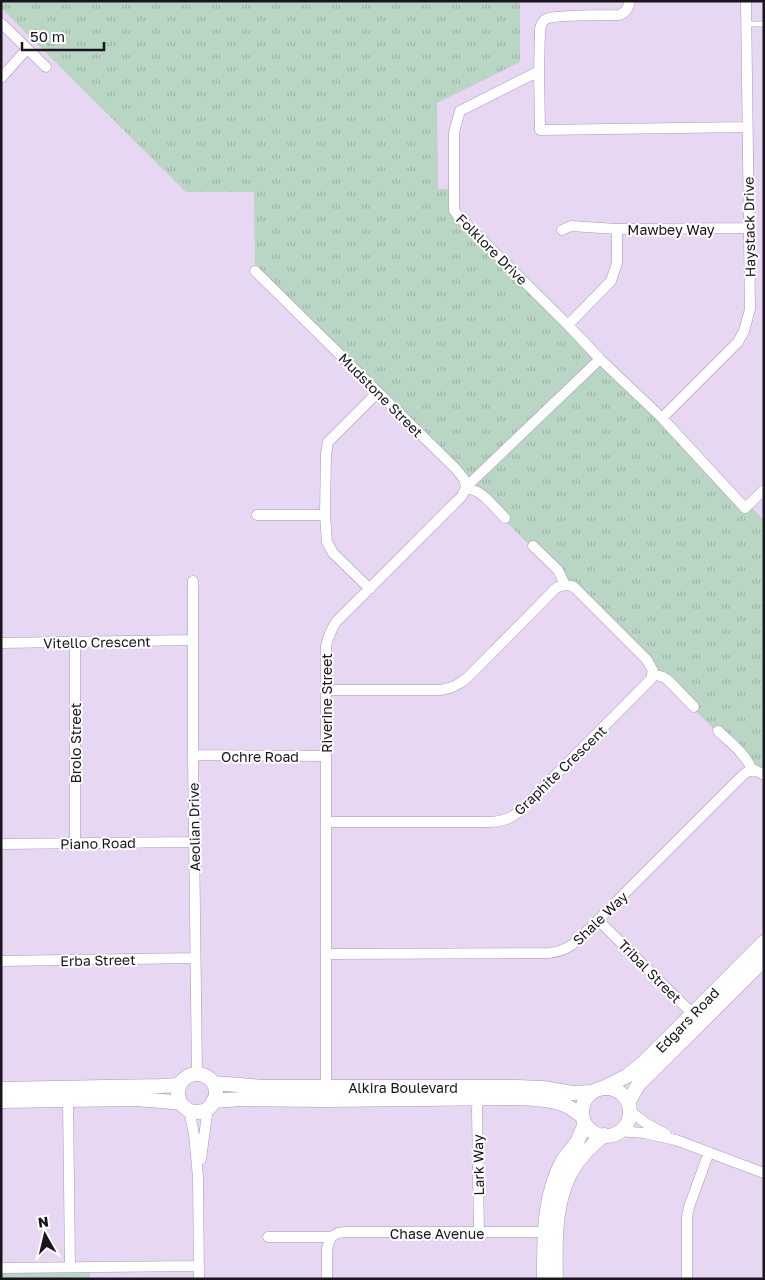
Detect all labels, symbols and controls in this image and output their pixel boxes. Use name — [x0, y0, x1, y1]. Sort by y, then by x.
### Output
scale bar — [22, 20, 105, 52]
text: 50 m — [30, 27, 65, 45]
street label: Haystack Drive — [740, 176, 758, 278]
street label: Folklore Drive — [453, 210, 531, 288]
street label: Mawbey Way — [627, 221, 715, 238]
street label: Mudstone Street — [335, 349, 427, 441]
street label: Vitello Crescent — [43, 633, 151, 651]
street label: Riverine Street — [318, 653, 335, 753]
street label: Brolo Street — [67, 703, 84, 783]
street label: Graphite Crescent — [510, 722, 610, 818]
street label: Ochre Road — [221, 748, 299, 765]
street label: Aeolian Drive — [185, 782, 203, 872]
street label: Piano Road — [60, 834, 136, 852]
street label: Shale Way — [569, 888, 631, 948]
street label: Tribal Street — [615, 936, 685, 1006]
street label: Erba Street — [60, 951, 136, 969]
street label: Edgars Road — [652, 984, 722, 1056]
street label: Alkira Boulevard — [348, 1079, 458, 1096]
street label: Lark Way — [469, 1134, 487, 1196]
north arrow — [20, 1210, 70, 1260]
text: N — [37, 1212, 50, 1231]
street label: Chase Avenue — [390, 1225, 484, 1242]

